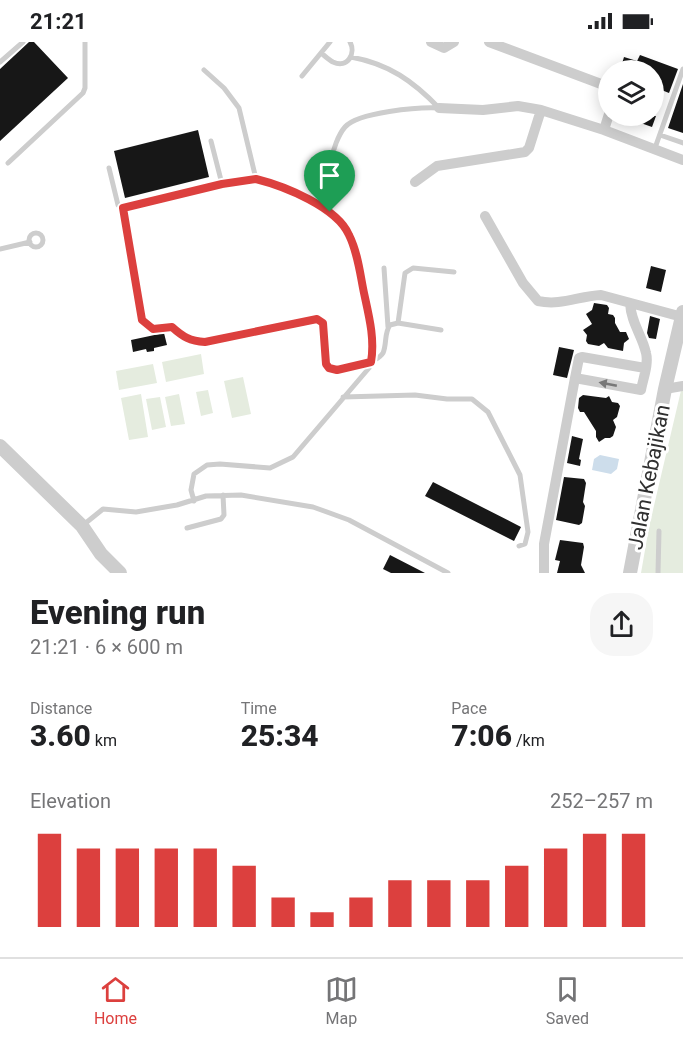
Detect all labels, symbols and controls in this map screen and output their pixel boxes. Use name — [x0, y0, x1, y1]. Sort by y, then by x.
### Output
text: 21:21 — [30, 9, 87, 34]
map controls — [598, 60, 664, 126]
button: layers — [598, 60, 664, 126]
pin — [304, 150, 355, 212]
icon: arrive — [313, 159, 346, 192]
one-way arrow — [598, 379, 617, 388]
street label: Jalan Kebajikan — [623, 402, 675, 552]
text: Evening run — [30, 593, 205, 632]
button: share — [590, 593, 653, 656]
text: 21:21 · 6 × 600 m — [30, 635, 183, 659]
text: Distance — [30, 699, 92, 718]
text: Time — [241, 699, 277, 718]
text: Pace — [451, 699, 487, 718]
text: 3.60 — [30, 718, 91, 753]
text: 25:34 — [241, 718, 319, 753]
text: 7:06 — [451, 718, 512, 753]
text: km — [91, 731, 117, 750]
text: /km — [512, 731, 545, 750]
text: Elevation — [30, 789, 111, 813]
text: 252–257 m — [550, 789, 653, 813]
tab: Home — [94, 973, 137, 1028]
tab: Map — [325, 973, 358, 1028]
tab: Saved — [546, 973, 589, 1028]

